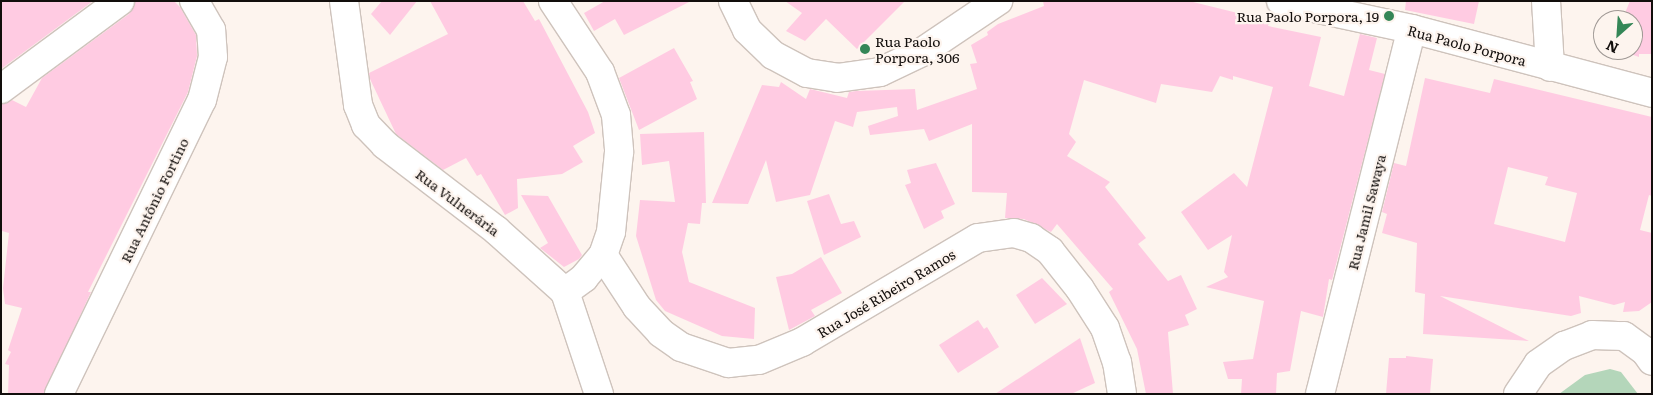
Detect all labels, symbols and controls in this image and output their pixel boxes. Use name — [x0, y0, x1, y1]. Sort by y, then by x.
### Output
place label: Rua Paolo Porpora, 19 — [1236, 8, 1379, 24]
marker: Rua Paolo Porpora, 19 — [1383, 10, 1395, 22]
north arrow — [1593, 10, 1643, 60]
street label: Rua Paolo Porpora — [1406, 21, 1528, 69]
place label: Rua Paolo Porpora, 306 — [875, 33, 960, 65]
text: N — [1602, 36, 1622, 59]
marker: Rua Paolo Porpora, 306 — [859, 43, 871, 55]
street label: Rua Antônio Fortino — [117, 135, 191, 265]
street label: Rua Jamil Sawaya — [1344, 153, 1388, 271]
street label: Rua Vulnerária — [413, 165, 503, 239]
street label: Rua José Ribeiro Ramos — [814, 245, 958, 341]

